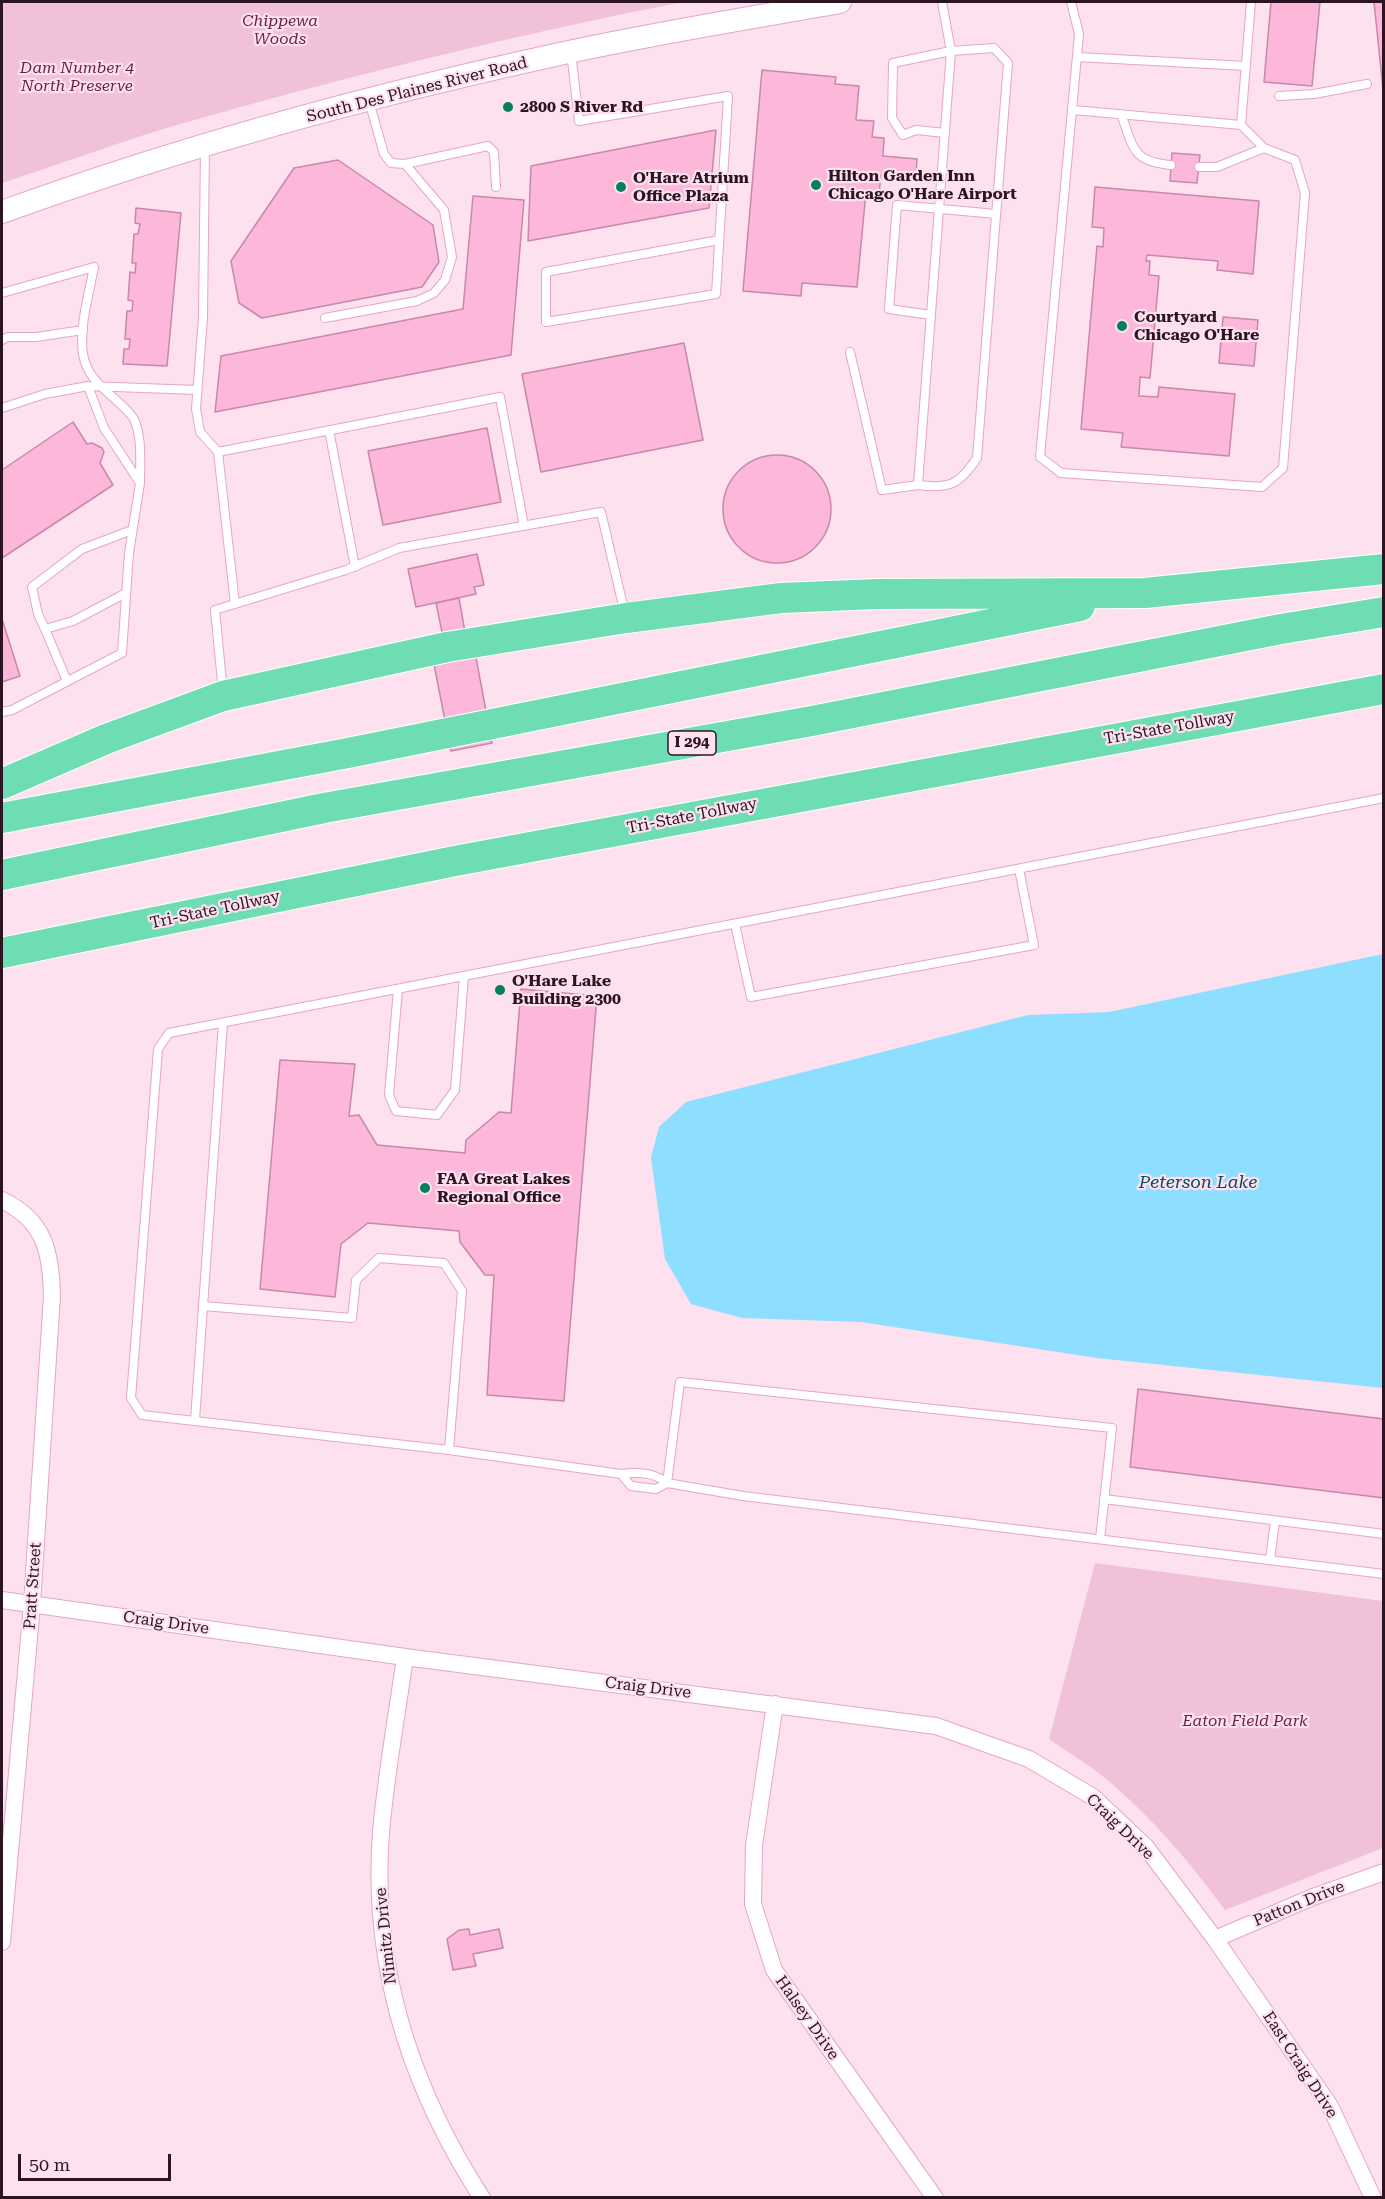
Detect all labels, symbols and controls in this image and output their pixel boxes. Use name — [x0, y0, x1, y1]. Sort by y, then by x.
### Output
park label: Chippewa Woods — [242, 11, 318, 49]
street label: South Des Plaines River Road — [305, 53, 529, 127]
park label: Dam Number 4 North Preserve — [20, 58, 134, 96]
place label: 2800 S River Rd — [520, 97, 643, 117]
marker: 2800 S River Rd — [501, 100, 515, 114]
place label: Hilton Garden Inn Chicago O'Hare Airport — [828, 166, 1017, 204]
place label: O'Hare Atrium Office Plaza — [633, 168, 749, 206]
marker: Hilton Garden Inn Chicago O'Hare Airport — [809, 178, 823, 192]
marker: O'Hare Atrium Office Plaza — [614, 180, 628, 194]
place label: Courtyard Chicago O'Hare — [1134, 307, 1259, 345]
marker: Courtyard Chicago O'Hare — [1115, 319, 1129, 333]
street label: Tri-State Tollway — [1102, 707, 1236, 749]
road number: I 294 — [668, 731, 716, 755]
street label: Tri-State Tollway — [625, 794, 759, 838]
street label: Tri-State Tollway — [148, 887, 282, 933]
place label: O'Hare Lake Building 2300 — [512, 971, 621, 1009]
marker: O'Hare Lake Building 2300 — [493, 983, 507, 997]
place label: FAA Great Lakes Regional Office — [437, 1169, 570, 1207]
water label: Peterson Lake — [1139, 1172, 1257, 1194]
marker: FAA Great Lakes Regional Office — [418, 1181, 432, 1195]
street label: Pratt Street — [20, 1542, 46, 1630]
street label: Craig Drive — [122, 1607, 210, 1639]
street label: Craig Drive — [604, 1673, 692, 1703]
park label: Eaton Field Park — [1182, 1711, 1308, 1731]
street label: Craig Drive — [1082, 1790, 1158, 1864]
street label: Patton Drive — [1251, 1877, 1347, 1931]
street label: Nimitz Drive — [371, 1887, 401, 1985]
street label: Halsey Drive — [771, 1972, 843, 2064]
street label: East Craig Drive — [1258, 2008, 1342, 2122]
scale bar — [21, 2142, 174, 2180]
text: 50 m — [29, 2154, 70, 2175]

